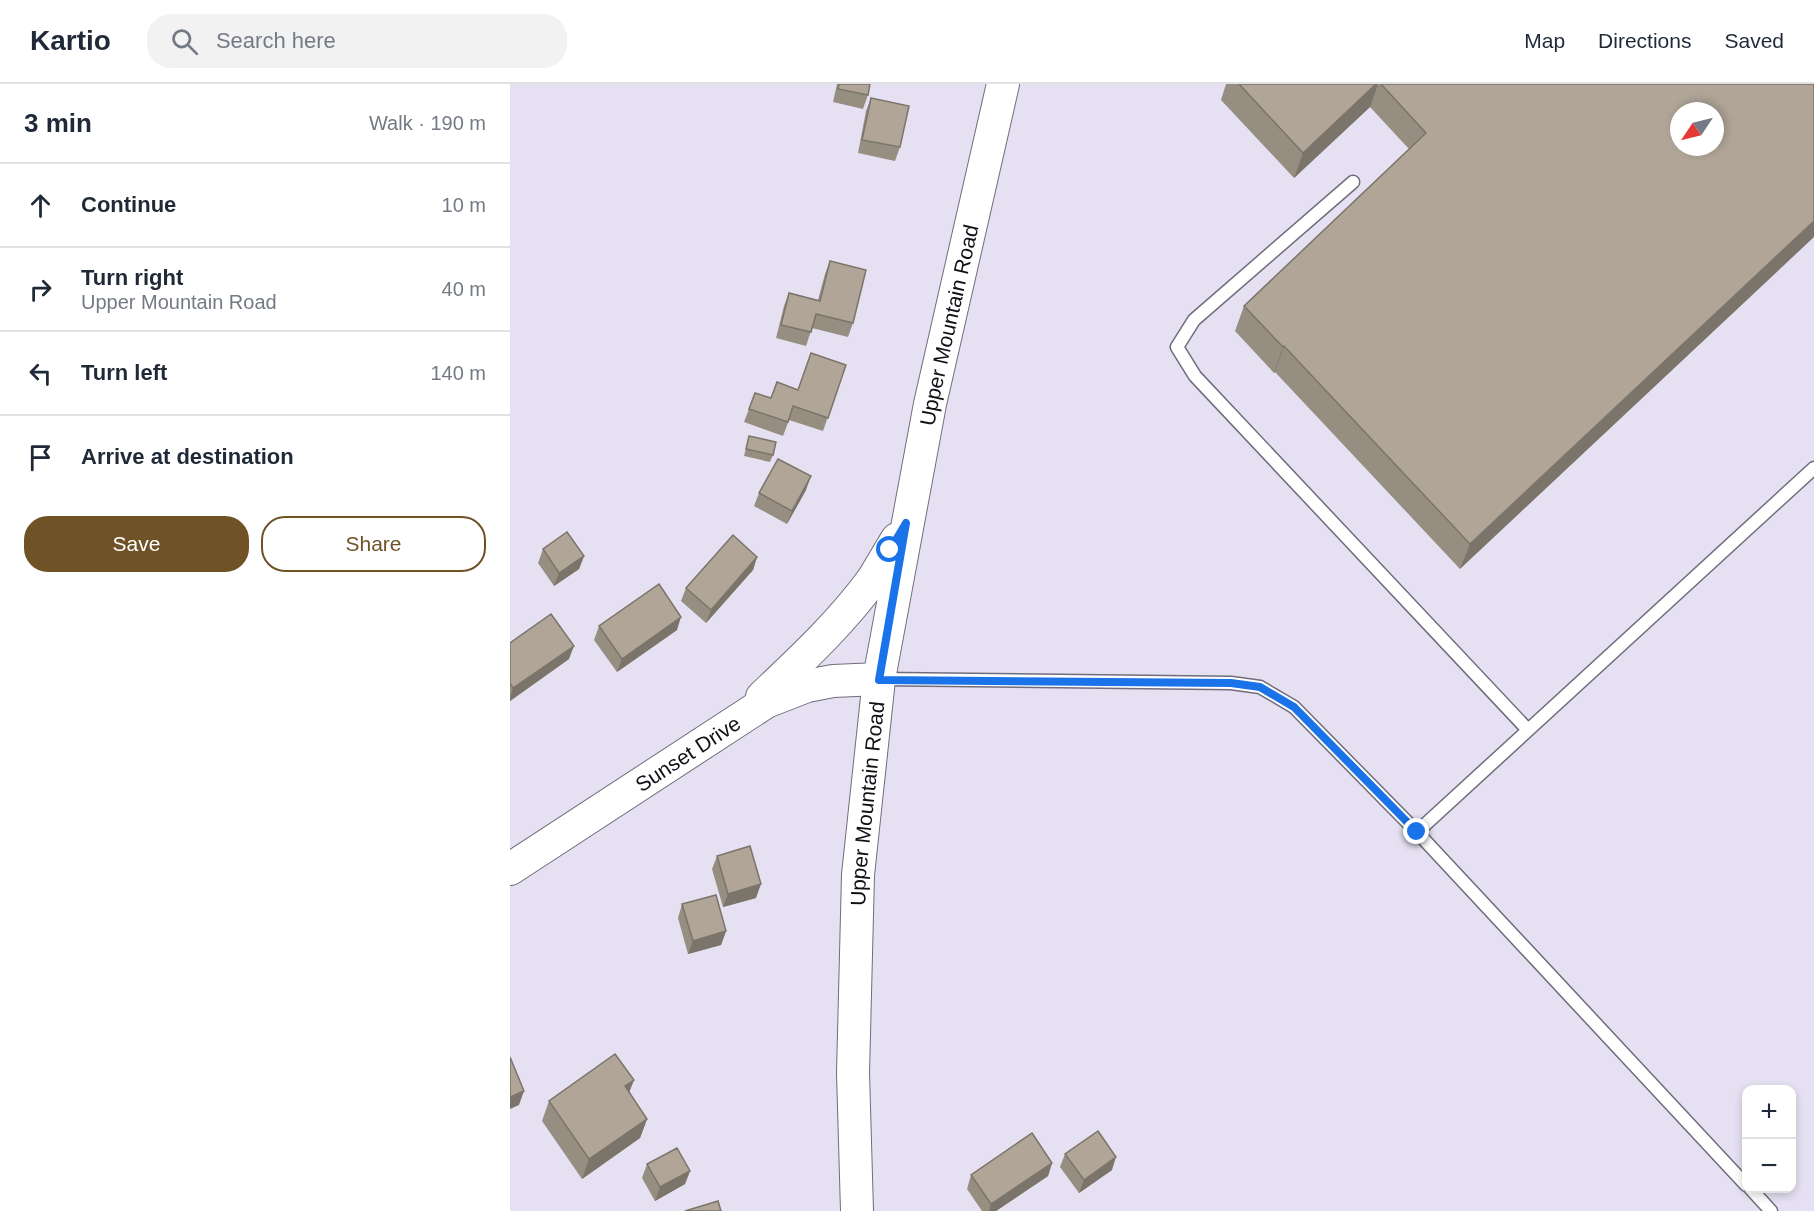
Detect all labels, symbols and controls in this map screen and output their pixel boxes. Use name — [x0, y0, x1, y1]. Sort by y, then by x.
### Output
search box — [147, 14, 567, 68]
text: Kartio — [30, 25, 111, 56]
icon: search — [168, 25, 201, 58]
text: Search here — [216, 28, 336, 53]
text: Map — [1524, 29, 1565, 52]
text: Directions — [1598, 29, 1691, 52]
text: Saved — [1724, 29, 1784, 52]
north arrow — [1670, 102, 1724, 156]
text: 3 min — [24, 108, 92, 138]
text: Walk · 190 m — [369, 112, 486, 134]
icon: ahead — [24, 189, 57, 222]
text: Continue — [81, 192, 176, 217]
text: 10 m — [442, 194, 486, 216]
street label: Upper Mountain Road — [915, 222, 982, 427]
text: Turn right — [81, 265, 183, 290]
icon: right — [24, 273, 57, 306]
text: 40 m — [442, 278, 486, 300]
text: Upper Mountain Road — [81, 291, 277, 313]
icon: left — [24, 357, 57, 390]
text: Turn left — [81, 360, 167, 385]
text: 140 m — [430, 362, 486, 384]
icon: arrive — [24, 441, 57, 474]
text: Arrive at destination — [81, 444, 294, 469]
button: Save — [24, 516, 249, 572]
button: Share — [261, 516, 486, 572]
route start — [876, 536, 902, 562]
street label: Upper Mountain Road — [846, 700, 888, 906]
street label: Sunset Drive — [631, 711, 744, 796]
route end — [1403, 818, 1429, 844]
map controls — [1742, 1085, 1796, 1193]
button: + — [1742, 1085, 1796, 1139]
button: − — [1742, 1139, 1796, 1193]

